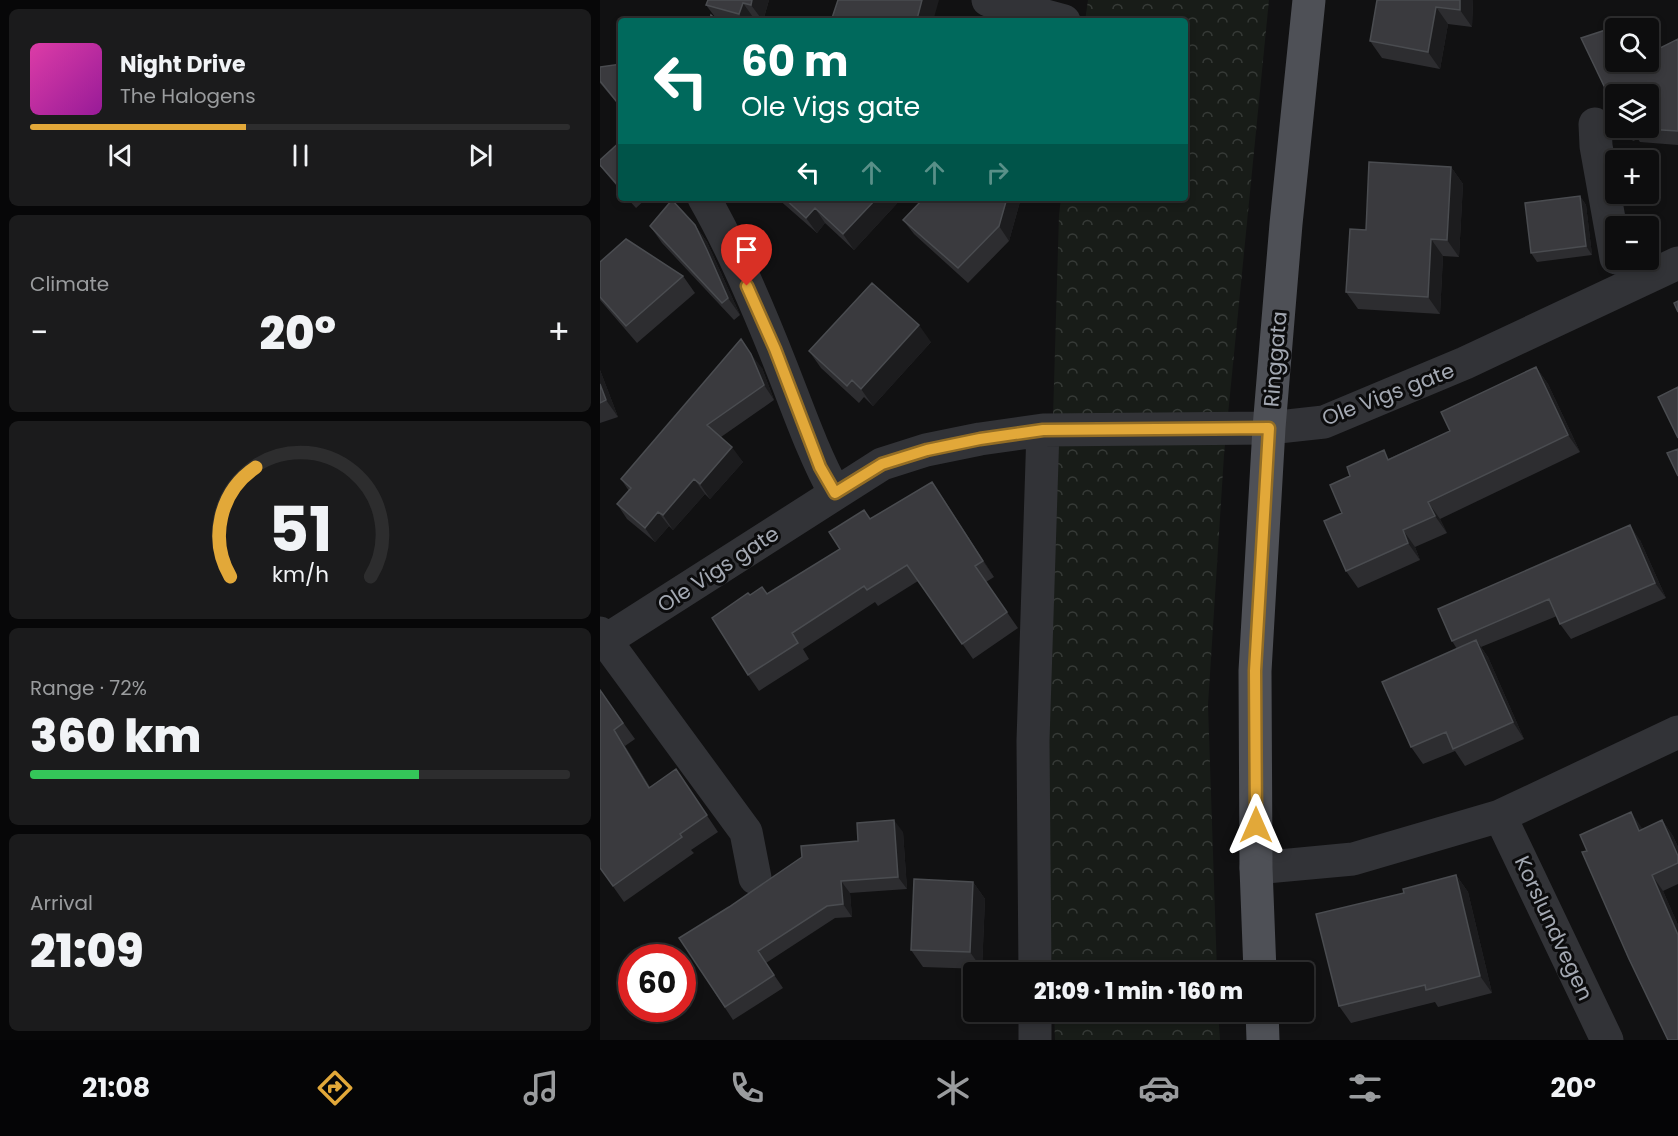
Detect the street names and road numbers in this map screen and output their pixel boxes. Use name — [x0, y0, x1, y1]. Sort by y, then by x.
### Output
street label: Ringgata — [1256, 310, 1294, 408]
street label: Ole Vigs gate — [1318, 355, 1458, 433]
street label: Ole Vigs gate — [652, 519, 784, 619]
street label: Korslundvegen — [1508, 851, 1600, 1005]

